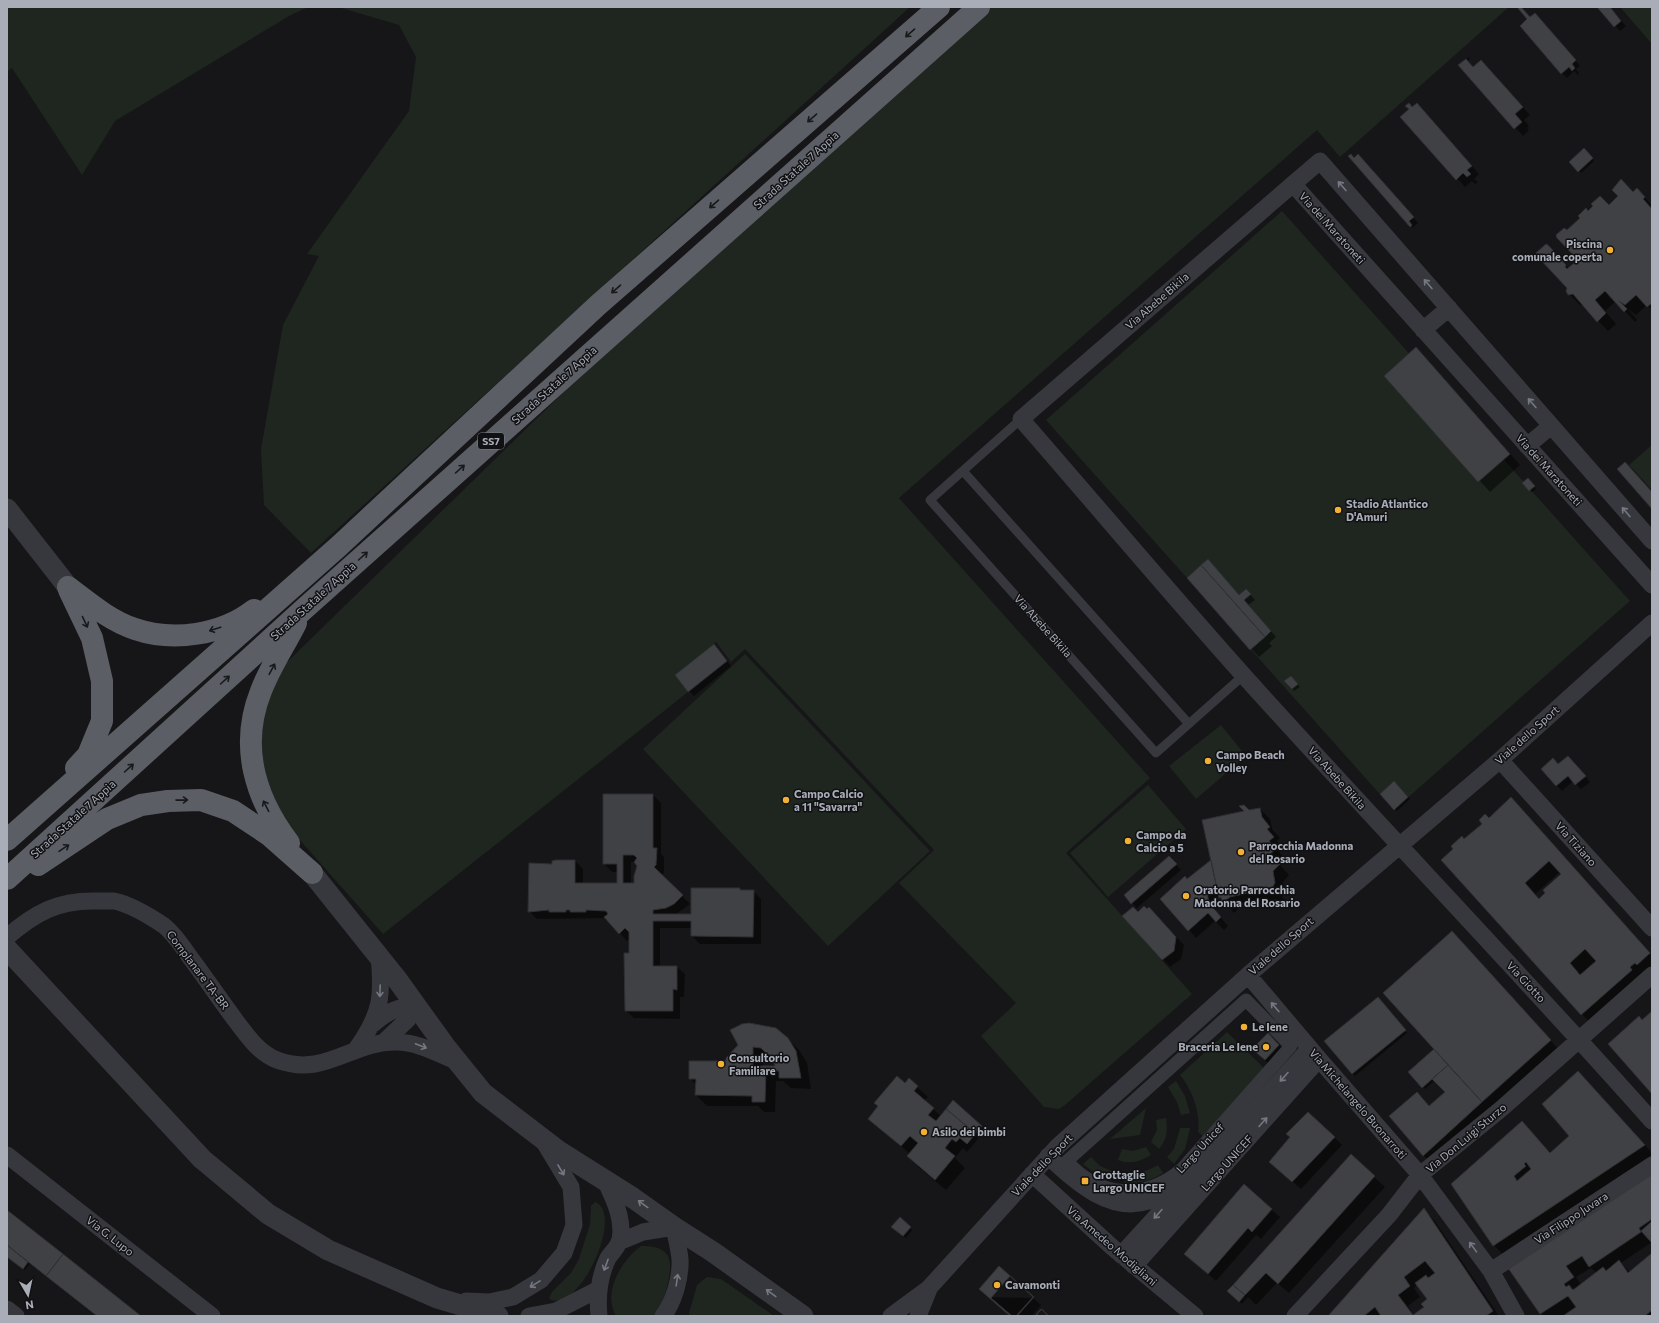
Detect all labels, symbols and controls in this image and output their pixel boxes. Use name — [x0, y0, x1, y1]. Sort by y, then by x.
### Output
one-way arrow — [904, 28, 915, 37]
one-way arrow — [806, 114, 817, 123]
street label: Strada Statale 7 Appia — [751, 128, 841, 211]
one-way arrow — [1338, 181, 1347, 192]
street label: Via dei Maratoneti — [1297, 189, 1368, 266]
one-way arrow — [709, 199, 719, 208]
place label: Piscina comunale coperta — [1512, 237, 1602, 263]
marker: Piscina comunale coperta — [1605, 245, 1615, 255]
street label: Via Abebe Bikila — [1122, 270, 1191, 332]
one-way arrow — [1424, 280, 1433, 290]
one-way arrow — [611, 285, 621, 294]
street label: Strada Statale 7 Appia — [509, 343, 599, 426]
one-way arrow — [1527, 398, 1536, 409]
street label: Via dei Maratoneti — [1514, 431, 1585, 508]
road number: SS7 — [478, 433, 504, 449]
one-way arrow — [455, 465, 465, 474]
place label: Stadio Atlantico D'Amuri — [1346, 497, 1428, 523]
marker: Stadio Atlantico D'Amuri — [1333, 505, 1343, 515]
one-way arrow — [1622, 507, 1631, 517]
one-way arrow — [358, 551, 368, 560]
street label: Strada Statale 7 Appia — [268, 559, 358, 642]
street label: Via Abebe Bikila — [1012, 592, 1075, 660]
one-way arrow — [82, 616, 89, 628]
one-way arrow — [208, 626, 221, 633]
one-way arrow — [269, 663, 276, 675]
one-way arrow — [220, 676, 230, 685]
street label: Viale dello Sport — [1492, 702, 1562, 767]
street label: Via Abebe Bikila — [1306, 744, 1369, 812]
place label: Campo Beach Volley — [1216, 748, 1285, 774]
marker: Campo Beach Volley — [1203, 756, 1213, 766]
one-way arrow — [124, 763, 134, 773]
street label: Strada Statale 7 Appia — [28, 777, 118, 860]
place label: Campo Calcio a 11 "Savarra" — [794, 787, 864, 813]
marker: Campo Calcio a 11 "Savarra" — [781, 795, 791, 805]
one-way arrow — [175, 796, 188, 804]
one-way arrow — [262, 801, 269, 813]
street label: Via Tiziano — [1553, 819, 1600, 869]
place label: Campo da Calcio a 5 — [1136, 828, 1187, 854]
marker: Campo da Calcio a 5 — [1123, 836, 1133, 846]
place label: Parrocchia Madonna del Rosario — [1249, 839, 1353, 865]
one-way arrow — [58, 844, 69, 852]
marker: Parrocchia Madonna del Rosario — [1236, 847, 1246, 857]
place label: Oratorio Parrocchia Madonna del Rosario — [1194, 883, 1300, 909]
marker: Oratorio Parrocchia Madonna del Rosario — [1181, 891, 1191, 901]
street label: Viale dello Sport — [1246, 914, 1316, 977]
street label: Complanare TA-BR — [164, 928, 233, 1012]
street label: Via Giotto — [1504, 959, 1549, 1005]
one-way arrow — [376, 984, 384, 997]
one-way arrow — [1271, 1001, 1280, 1012]
place label: Le Iene — [1252, 1020, 1288, 1033]
marker: Le Iene — [1239, 1022, 1249, 1032]
place label: Braceria Le Iene — [1178, 1040, 1258, 1053]
marker: Braceria Le Iene — [1261, 1042, 1271, 1052]
one-way arrow — [414, 1043, 426, 1051]
street label: Via Michelangelo Buonarroti — [1307, 1046, 1410, 1161]
place label: Consultorio Familiare — [729, 1051, 790, 1077]
marker: Consultorio Familiare — [716, 1059, 726, 1069]
one-way arrow — [1279, 1072, 1288, 1082]
street label: Via Don Luigi Sturzo — [1423, 1100, 1509, 1175]
one-way arrow — [1258, 1117, 1267, 1128]
street label: Largo Unicef — [1173, 1119, 1227, 1175]
place label: Asilo dei bimbi — [932, 1125, 1006, 1138]
marker: Asilo dei bimbi — [919, 1127, 929, 1137]
street label: Viale dello Sport — [1009, 1130, 1075, 1199]
street label: Largo UNICEF — [1198, 1132, 1255, 1193]
one-way arrow — [557, 1164, 565, 1176]
place label: Grottaglie Largo UNICEF — [1093, 1168, 1164, 1194]
marker: Grottaglie Largo UNICEF — [1080, 1176, 1090, 1186]
street label: Via Filippo Juvara — [1531, 1189, 1611, 1247]
one-way arrow — [637, 1200, 648, 1208]
street label: Via Amedeo Modigliani — [1065, 1203, 1160, 1288]
one-way arrow — [1154, 1209, 1163, 1219]
street label: Via G. Lupo — [84, 1213, 137, 1258]
one-way arrow — [1469, 1242, 1477, 1253]
one-way arrow — [602, 1258, 610, 1270]
one-way arrow — [673, 1274, 681, 1287]
north arrow — [8, 1275, 48, 1315]
place label: Cavamonti — [1005, 1278, 1060, 1291]
one-way arrow — [529, 1280, 541, 1288]
marker: Cavamonti — [992, 1280, 1002, 1290]
one-way arrow — [766, 1289, 777, 1298]
text: N — [25, 1298, 35, 1312]

